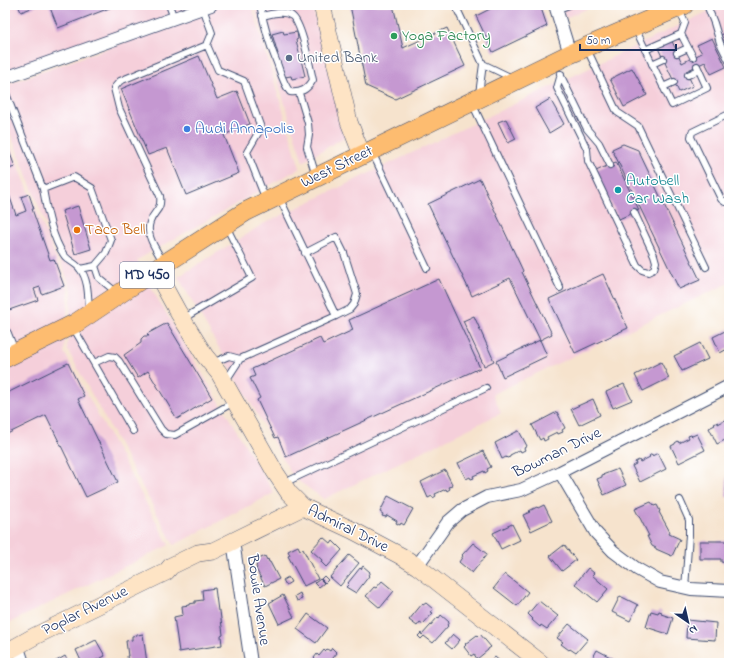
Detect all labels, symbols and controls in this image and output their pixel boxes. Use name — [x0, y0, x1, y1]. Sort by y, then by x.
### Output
place label: Yoga Factory — [402, 24, 491, 48]
scale bar — [580, 26, 676, 52]
marker: Yoga Factory — [389, 31, 399, 41]
text: 50 m — [586, 32, 610, 50]
place label: United Bank — [297, 46, 379, 70]
marker: United Bank — [284, 53, 294, 63]
place label: Audi Annapolis — [195, 117, 294, 141]
marker: Audi Annapolis — [182, 124, 192, 134]
street label: West Street — [297, 139, 378, 195]
place label: Autobell Car Wash — [626, 169, 689, 211]
marker: Autobell Car Wash — [613, 185, 623, 195]
place label: Taco Bell — [85, 218, 146, 242]
marker: Taco Bell — [72, 225, 82, 235]
road number: MD 450 — [120, 262, 174, 288]
street label: Bowman Drive — [508, 421, 606, 485]
street label: Admiral Drive — [303, 499, 393, 559]
street label: Bowie Avenue — [240, 552, 276, 648]
street label: Poplar Avenue — [38, 579, 133, 642]
north arrow — [668, 602, 708, 642]
text: N — [685, 621, 701, 638]

